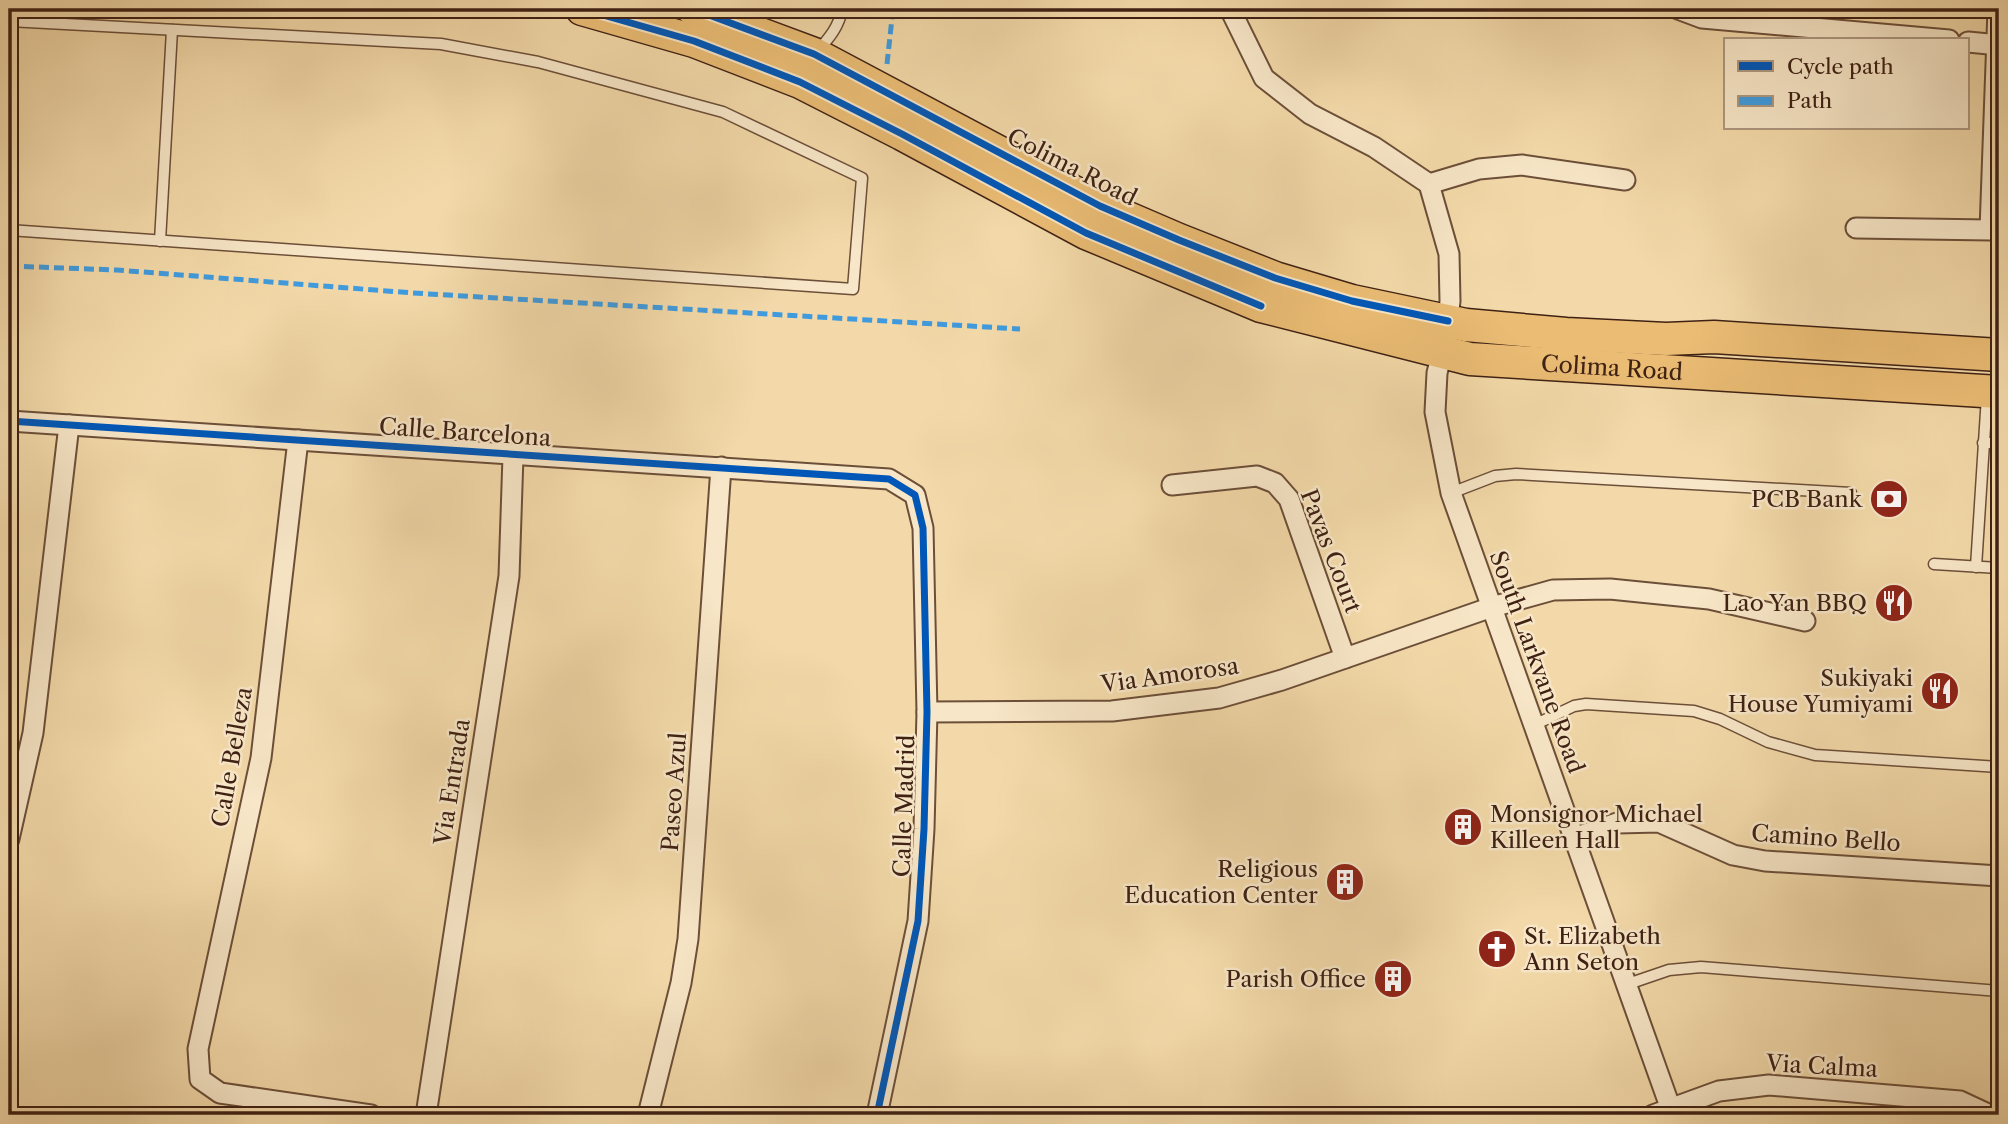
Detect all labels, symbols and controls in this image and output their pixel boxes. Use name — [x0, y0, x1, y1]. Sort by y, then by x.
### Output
legend — [1724, 38, 1969, 130]
text: Cycle path — [1787, 54, 1894, 79]
text: Path — [1787, 88, 1832, 113]
street label: Colima Road — [1002, 122, 1142, 212]
street label: Colima Road — [1540, 349, 1684, 386]
street label: Calle Barcelona — [378, 412, 553, 452]
bank icon: PCB Bank — [1868, 478, 1910, 520]
street label: Pavas Court — [1295, 485, 1367, 617]
place label: PCB Bank — [1751, 485, 1864, 513]
street label: South Larkvane Road — [1484, 547, 1590, 777]
restaurant icon: Lao Yan BBQ — [1873, 582, 1915, 624]
place label: Lao Yan BBQ — [1723, 589, 1867, 617]
street label: Via Amorosa — [1098, 651, 1242, 699]
place label: Sukiyaki House Yumiyami — [1728, 664, 1913, 718]
restaurant icon: Sukiyaki House Yumiyami — [1919, 670, 1961, 712]
street label: Calle Belleza — [206, 684, 258, 829]
street label: Via Entrada — [428, 716, 476, 848]
street label: Paseo Azul — [656, 731, 692, 852]
street label: Calle Madrid — [888, 734, 920, 878]
place label: Monsignor Michael Killeen Hall — [1490, 800, 1703, 854]
building icon: Monsignor Michael Killeen Hall — [1442, 806, 1484, 848]
street label: Camino Bello — [1750, 819, 1902, 857]
place label: Religious Education Center — [1124, 855, 1318, 909]
building icon: Religious Education Center — [1324, 861, 1366, 903]
place label: St. Elizabeth Ann Seton — [1523, 922, 1661, 976]
church icon: St. Elizabeth Ann Seton — [1476, 928, 1518, 970]
building icon: Parish Office — [1372, 958, 1414, 1000]
place label: Parish Office — [1226, 965, 1366, 993]
street label: Via Calma — [1764, 1049, 1879, 1083]

